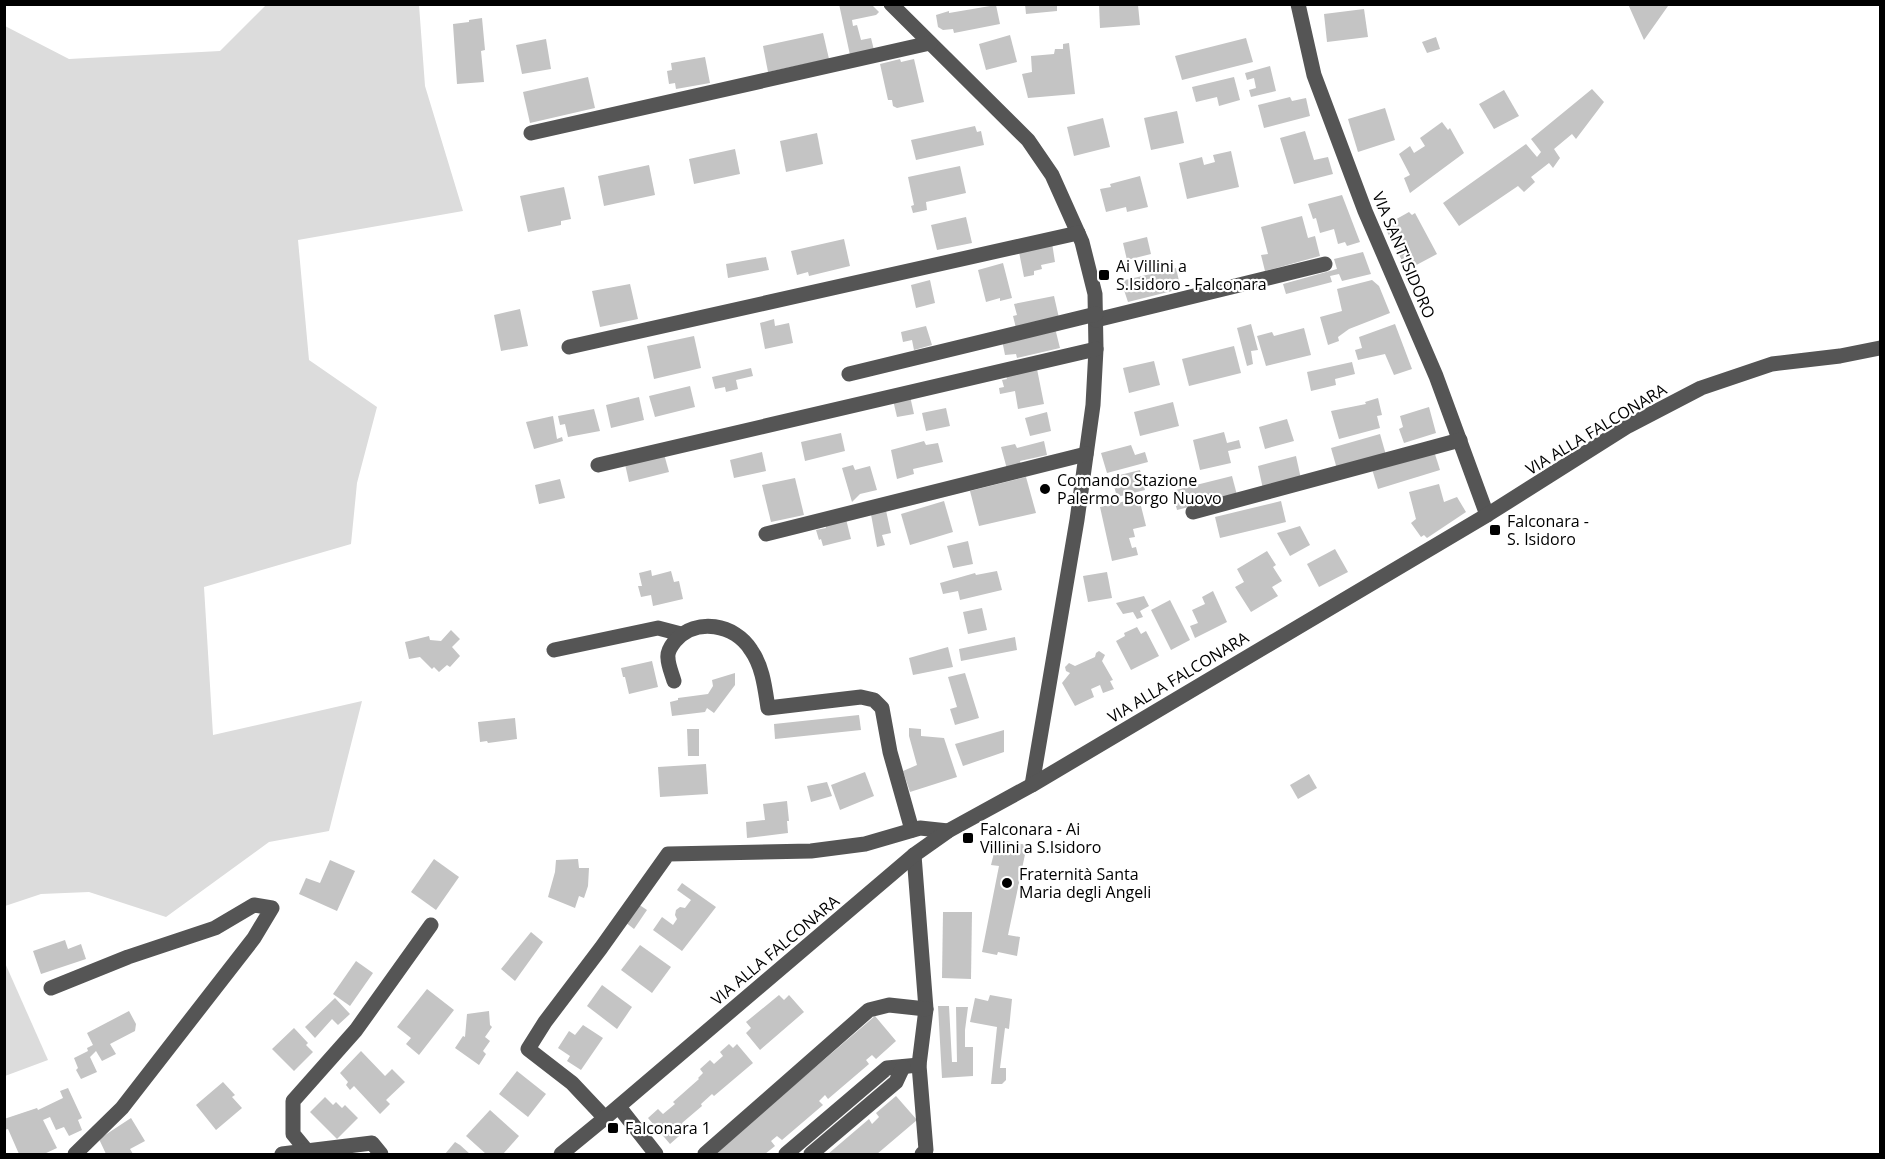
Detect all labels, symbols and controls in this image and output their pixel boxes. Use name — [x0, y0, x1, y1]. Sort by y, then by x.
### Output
street label: VIA SANT'ISIDORO — [1367, 188, 1441, 322]
place label: Ai Villini a S.Isidoro - Falconara — [1116, 255, 1267, 295]
marker: Ai Villini a S.Isidoro - Falconara — [1097, 268, 1111, 282]
street label: VIA ALLA FALCONARA — [1521, 378, 1671, 480]
place label: Comando Stazione Palermo Borgo Nuovo — [1057, 469, 1222, 509]
marker: Comando Stazione Palermo Borgo Nuovo — [1038, 482, 1052, 496]
place label: Falconara - S. Isidoro — [1507, 510, 1589, 550]
marker: Falconara - S. Isidoro — [1488, 523, 1502, 537]
street label: VIA ALLA FALCONARA — [1103, 626, 1253, 728]
place label: Falconara - Ai Villini a S.Isidoro — [980, 818, 1101, 858]
marker: Falconara - Ai Villini a S.Isidoro — [961, 831, 975, 845]
place label: Fraternità Santa Maria degli Angeli — [1019, 863, 1151, 903]
marker: Fraternità Santa Maria degli Angeli — [1000, 876, 1014, 890]
street label: VIA ALLA FALCONARA — [706, 889, 844, 1010]
place label: Falconara 1 — [625, 1117, 711, 1139]
marker: Falconara 1 — [606, 1121, 620, 1135]

